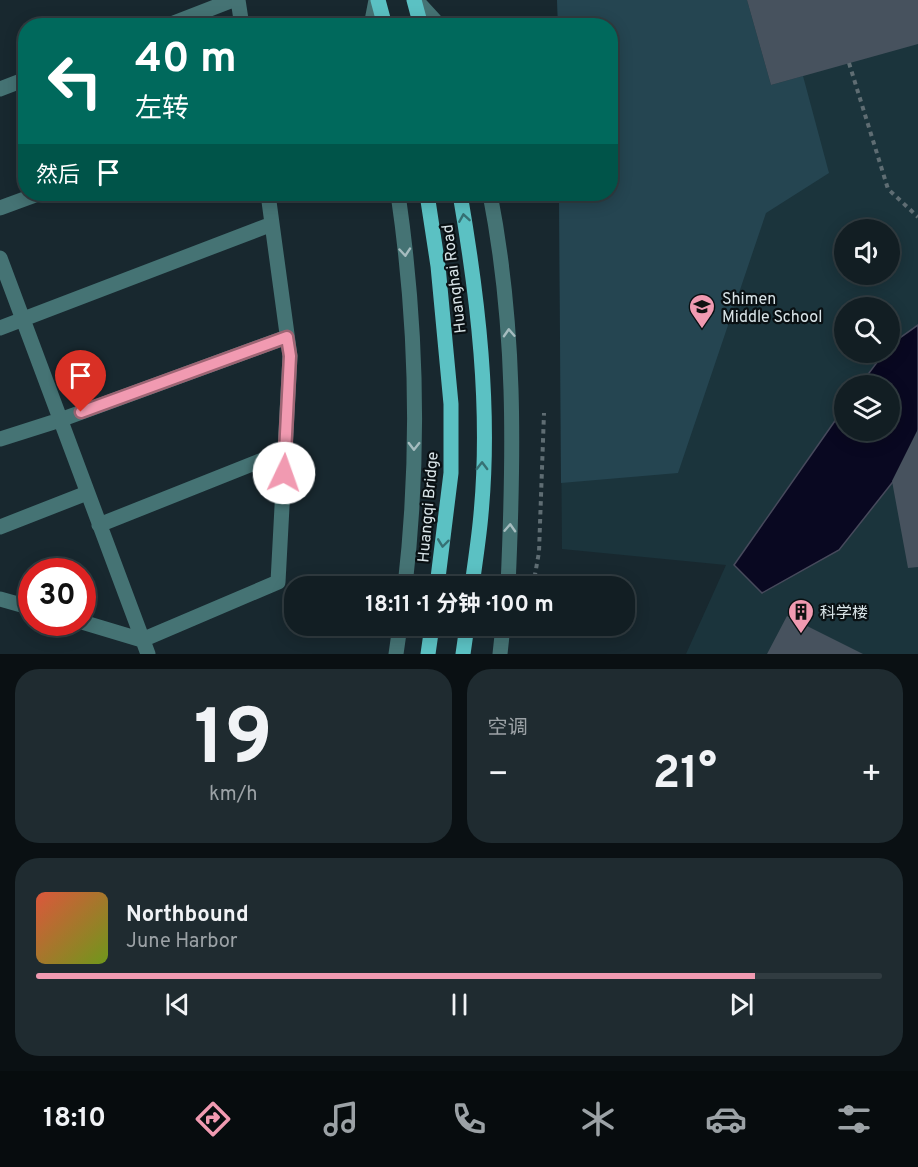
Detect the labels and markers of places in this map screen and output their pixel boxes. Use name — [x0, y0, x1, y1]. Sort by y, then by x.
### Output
place label: Shimen Middle School — [722, 290, 822, 328]
school or university icon: Shimen Middle School — [687, 292, 717, 330]
pin — [55, 350, 106, 412]
building icon: 科学楼 — [786, 597, 816, 635]
place label: 科学楼 — [820, 604, 868, 624]

